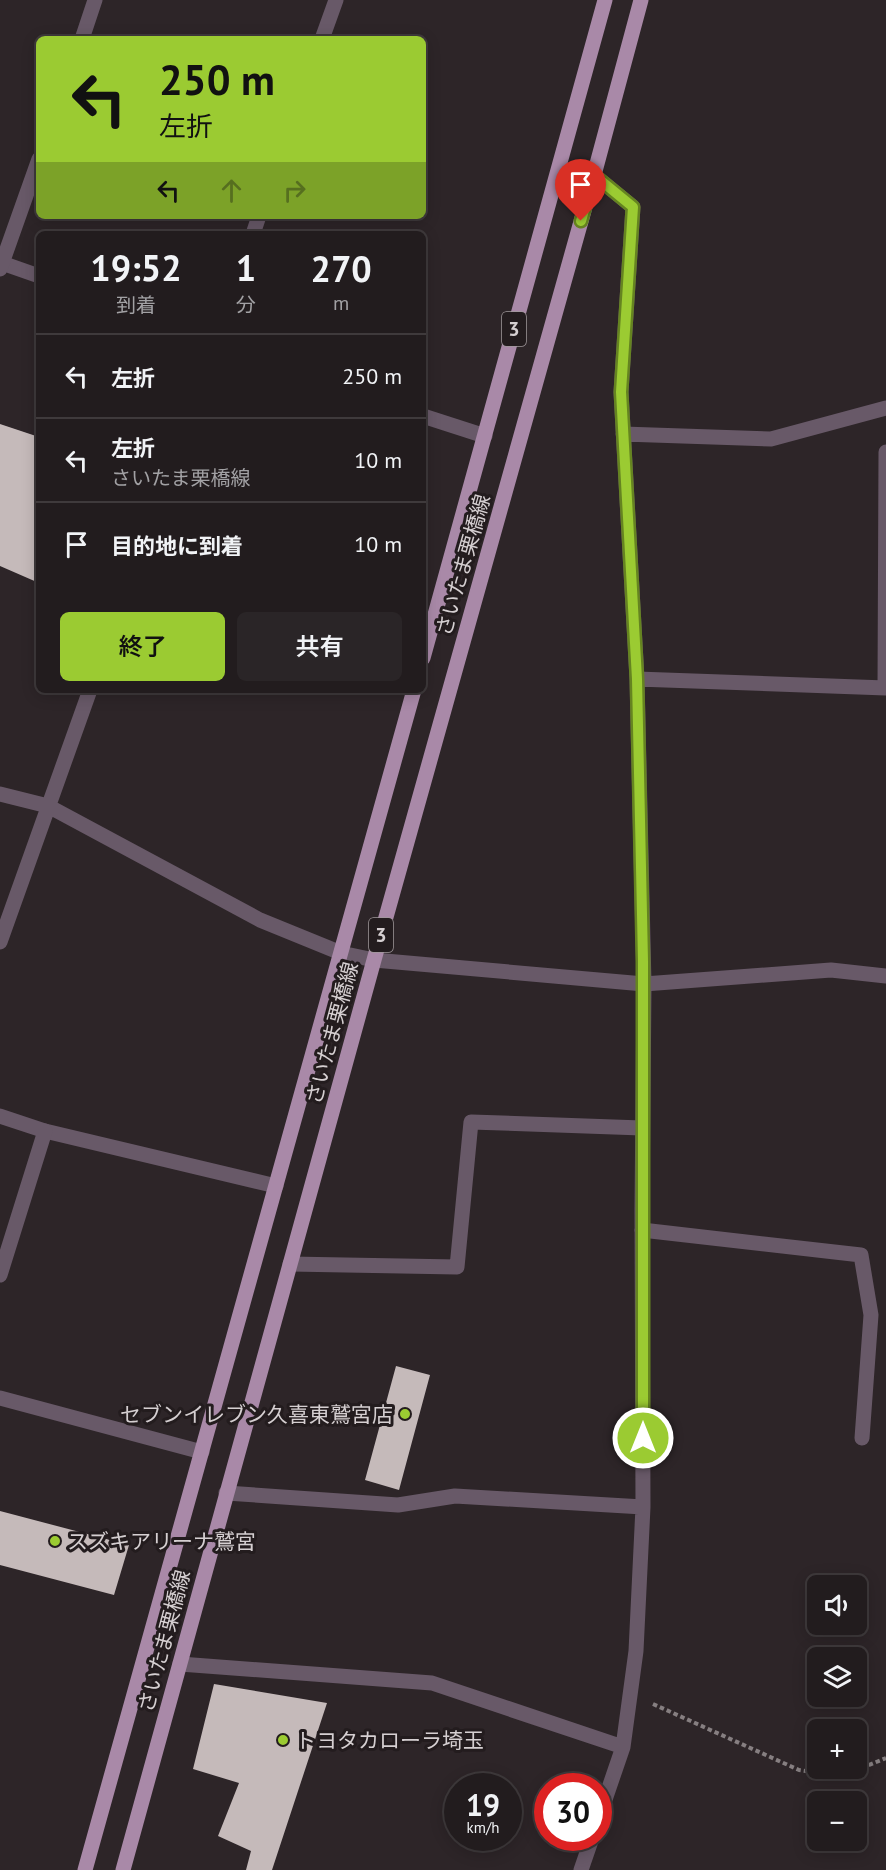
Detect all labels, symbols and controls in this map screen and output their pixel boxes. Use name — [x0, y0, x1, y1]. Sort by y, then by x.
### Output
text: 250 m — [159, 52, 275, 107]
icon: left — [60, 60, 138, 138]
text: 左折 — [159, 109, 213, 143]
pin — [555, 159, 606, 221]
icon: arrive — [564, 168, 597, 201]
icon: left — [152, 174, 185, 207]
icon: ahead — [215, 174, 248, 207]
icon: right — [278, 174, 311, 207]
text: 19:52 — [90, 244, 182, 291]
text: 1 — [236, 244, 256, 291]
text: 270 — [310, 245, 372, 292]
text: m — [333, 290, 349, 316]
text: 到着 — [116, 292, 156, 318]
text: 分 — [236, 292, 256, 318]
road number: 3 — [502, 312, 526, 346]
icon: left — [60, 360, 93, 393]
text: 250 m — [342, 362, 402, 390]
text: 左折 — [111, 364, 155, 392]
text: 左折 — [111, 434, 155, 462]
icon: left — [60, 444, 93, 477]
text: 10 m — [354, 446, 402, 474]
text: さいたま栗橋線 — [111, 465, 250, 491]
street label: さいたま栗橋線 — [430, 491, 496, 639]
icon: arrive — [60, 528, 93, 561]
text: 10 m — [354, 530, 402, 558]
text: 目的地に到着 — [111, 532, 243, 560]
button: 終了 — [60, 612, 225, 681]
button: 共有 — [237, 612, 402, 681]
road number: 3 — [369, 918, 393, 952]
street label: さいたま栗橋線 — [300, 959, 364, 1107]
place label: セブンイレブン久喜東鷲宮店 — [120, 1401, 393, 1428]
position arrow — [611, 1406, 675, 1470]
marker: セブンイレブン久喜東鷲宮店 — [398, 1407, 412, 1421]
place label: スズキアリーナ鷲宮 — [67, 1528, 256, 1555]
marker: スズキアリーナ鷲宮 — [48, 1534, 62, 1548]
street label: さいたま栗橋線 — [132, 1567, 196, 1715]
map controls — [807, 1575, 867, 1851]
button: sound — [807, 1575, 867, 1635]
button: layers — [807, 1647, 867, 1707]
button: + — [807, 1719, 867, 1779]
place label: トヨタカローラ埼玉 — [295, 1727, 484, 1754]
marker: トヨタカローラ埼玉 — [276, 1733, 290, 1747]
speed limit sign: 30 — [534, 1773, 612, 1851]
text: 19 — [466, 1785, 500, 1824]
button: − — [807, 1791, 867, 1851]
text: km/h — [467, 1818, 499, 1837]

